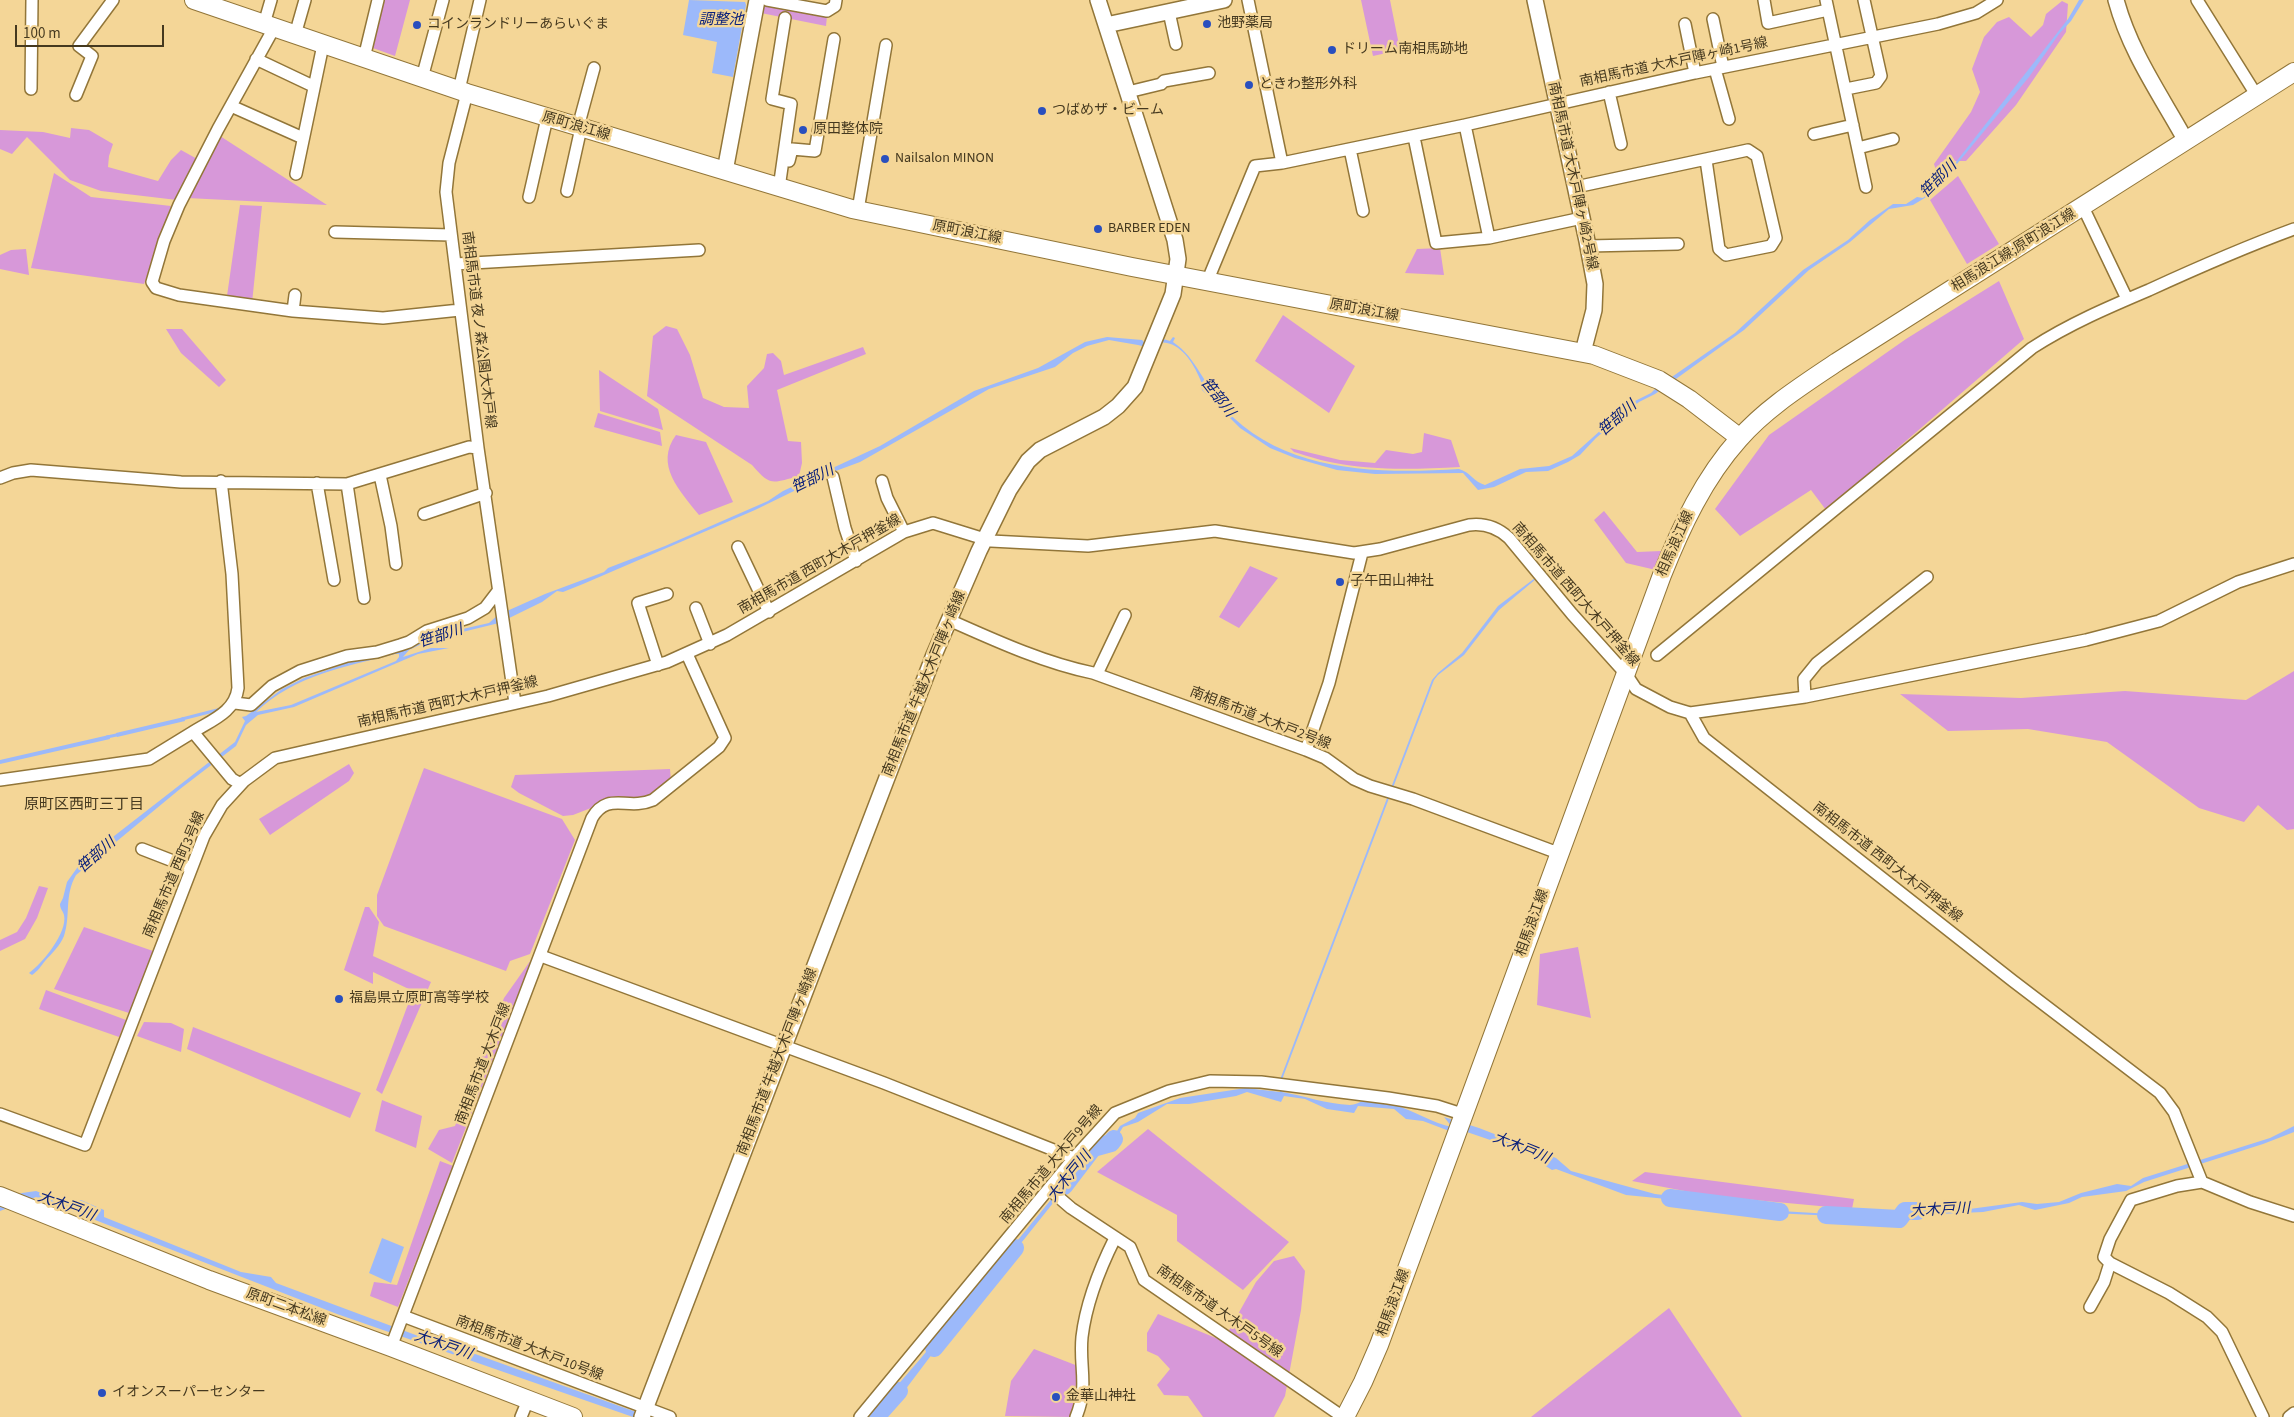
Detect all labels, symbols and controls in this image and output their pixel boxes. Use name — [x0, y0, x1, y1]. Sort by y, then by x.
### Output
water label: 調整池 — [699, 12, 743, 30]
scale bar — [18, 15, 166, 47]
place label: 池野薬局 — [1217, 16, 1273, 32]
place label: コインランドリーあらいぐま — [427, 17, 609, 33]
marker: 池野薬局 — [1201, 18, 1213, 30]
marker: コインランドリーあらいぐま — [411, 19, 423, 31]
text: 100 m — [23, 23, 61, 44]
street label: 南相馬市道 大木戸陣ヶ崎1号線 — [1578, 35, 1770, 91]
place label: ドリーム南相馬跡地 — [1342, 42, 1468, 58]
marker: ドリーム南相馬跡地 — [1326, 44, 1338, 56]
place label: ときわ整形外科 — [1259, 77, 1357, 93]
marker: ときわ整形外科 — [1243, 79, 1255, 91]
street label: 南相馬市道 大木戸陣ヶ崎2号線 — [1544, 80, 1600, 272]
place label: つばめザ・ビーム — [1052, 103, 1164, 119]
marker: つばめザ・ビーム — [1036, 105, 1048, 117]
street label: 原町浪江線 — [540, 109, 612, 145]
place label: 原田整体院 — [813, 122, 883, 138]
marker: 原田整体院 — [797, 124, 809, 136]
place label: Nailsalon MINON — [895, 151, 994, 167]
marker: Nailsalon MINON — [879, 153, 891, 165]
water label: 笹部川 — [1917, 158, 1961, 202]
street label: 相馬浪江線;原町浪江線 — [1949, 206, 2079, 296]
street label: 原町浪江線 — [931, 218, 1003, 248]
place label: BARBER EDEN — [1108, 221, 1191, 237]
marker: BARBER EDEN — [1092, 223, 1104, 235]
street label: 南相馬市道 夜ノ森公園大木戸線 — [458, 230, 498, 430]
street label: 原町浪江線 — [1328, 297, 1400, 325]
water label: 笹部川 — [1196, 375, 1238, 421]
water label: 笹部川 — [1595, 397, 1641, 441]
water label: 笹部川 — [789, 462, 837, 498]
street label: 相馬浪江線 — [1654, 509, 1698, 579]
street label: 南相馬市道 西町大木戸押釜線 — [736, 512, 904, 618]
street label: 南相馬市道 西町大木戸押釜線 — [1508, 520, 1642, 670]
place label: 子午田山神社 — [1350, 574, 1434, 590]
marker: 子午田山神社 — [1334, 576, 1346, 588]
street label: 南相馬市道 牛越大木戸陣ヶ崎線 — [880, 589, 970, 779]
water label: 笹部川 — [417, 621, 465, 653]
street label: 南相馬市道 西町大木戸押釜線 — [356, 674, 540, 732]
street label: 南相馬市道 大木戸2号線 — [1187, 684, 1333, 754]
district label: 原町区西町三丁目 — [24, 797, 144, 815]
street label: 南相馬市道 西町大木戸押釜線 — [1809, 799, 1965, 927]
street label: 南相馬市道 西町3号線 — [141, 809, 209, 941]
water label: 笹部川 — [74, 834, 120, 878]
street label: 相馬浪江線 — [1513, 887, 1553, 959]
street label: 南相馬市道 牛越大木戸陣ヶ崎線 — [735, 966, 821, 1158]
place label: 福島県立原町高等学校 — [349, 991, 489, 1007]
marker: 福島県立原町高等学校 — [333, 993, 345, 1005]
street label: 南相馬市道 大木戸線 — [453, 1001, 515, 1127]
street label: 南相馬市道 大木戸9号線 — [997, 1102, 1107, 1228]
water label: 大木戸川 — [1490, 1129, 1552, 1169]
water label: 大木戸川 — [1044, 1148, 1096, 1206]
water label: 大木戸川 — [35, 1188, 97, 1226]
water label: 大木戸川 — [1910, 1200, 1970, 1222]
street label: 南相馬市道 大木戸5号線 — [1153, 1262, 1285, 1362]
street label: 相馬浪江線 — [1374, 1267, 1414, 1339]
street label: 原町二本松線 — [244, 1286, 328, 1330]
street label: 南相馬市道 大木戸10号線 — [453, 1313, 605, 1385]
water label: 大木戸川 — [412, 1328, 474, 1364]
place label: イオンスーパーセンター — [112, 1385, 266, 1401]
marker: イオンスーパーセンター — [96, 1387, 108, 1399]
place label: 金華山神社 — [1066, 1389, 1136, 1405]
marker: 金華山神社 — [1050, 1391, 1062, 1403]

